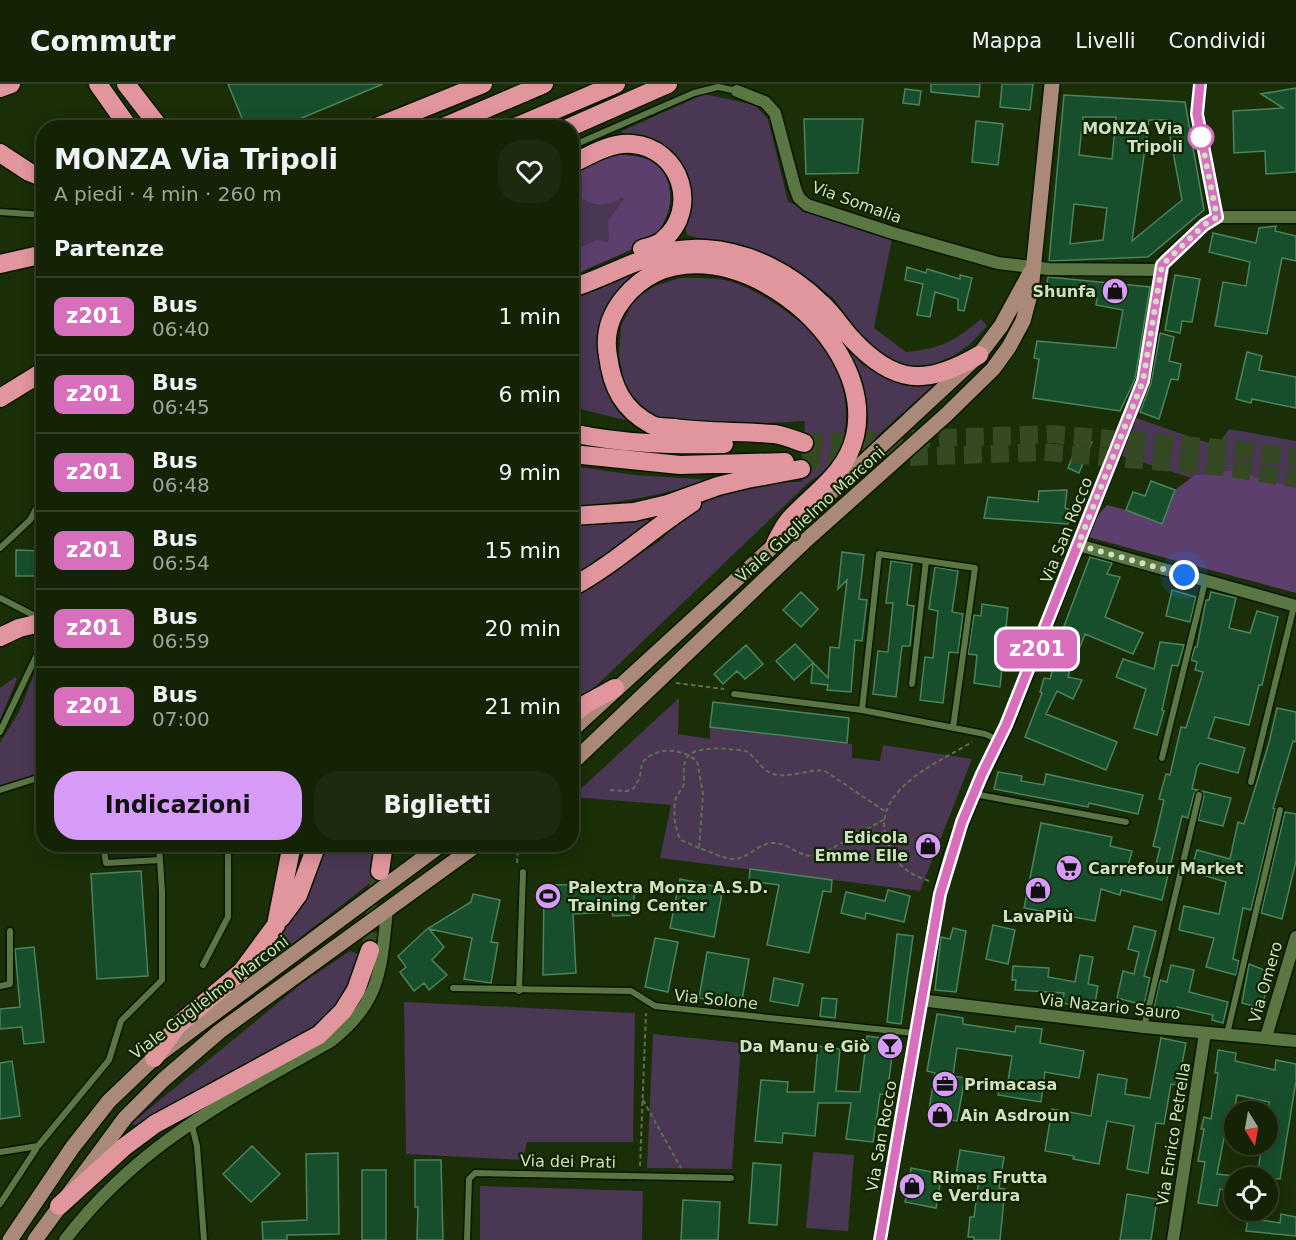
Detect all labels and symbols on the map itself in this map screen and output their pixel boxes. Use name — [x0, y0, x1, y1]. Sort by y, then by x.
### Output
place label: MONZA Via Tripoli — [1082, 119, 1183, 156]
marker: MONZA Via Tripoli — [1188, 124, 1214, 150]
street label: Via Somalia — [809, 177, 904, 227]
shop icon: Shunfa — [1100, 276, 1130, 306]
place label: Shunfa — [1033, 282, 1096, 301]
street label: Viale Guglielmo Marconi — [732, 443, 889, 586]
street label: Via San Rocco — [1037, 474, 1096, 586]
your location — [1169, 560, 1199, 590]
line badge: z201 — [995, 630, 1079, 668]
place label: Edicola Emme Elle — [815, 828, 908, 865]
shop icon: Edicola Emme Elle — [913, 831, 943, 861]
supermarket icon: Carrefour Market — [1054, 853, 1084, 883]
place label: Carrefour Market — [1088, 859, 1244, 878]
shop icon: LavaPiù — [1023, 875, 1053, 905]
place label: Palextra Monza A.S.D. Training Center — [568, 878, 768, 915]
sports icon: Palextra Monza A.S.D. Training Center — [533, 881, 563, 911]
place label: LavaPiù — [1003, 907, 1073, 926]
street label: Viale Guglielmo Marconi — [126, 932, 292, 1063]
street label: Via Omero — [1245, 939, 1286, 1025]
street label: Via Solone — [673, 986, 759, 1013]
street label: Via Nazario Sauro — [1038, 990, 1182, 1023]
bar icon: Da Manu e Giò — [875, 1031, 905, 1061]
place label: Da Manu e Giò — [739, 1037, 870, 1056]
street label: Via Enrico Petrella — [1153, 1061, 1194, 1207]
office icon: Primacasa — [930, 1069, 960, 1099]
place label: Primacasa — [964, 1075, 1057, 1094]
street label: Via San Rocco — [862, 1079, 901, 1193]
shop icon: Ain Asdroun — [925, 1100, 955, 1130]
north arrow — [1224, 1101, 1278, 1155]
place label: Ain Asdroun — [960, 1106, 1070, 1125]
street label: Via dei Prati — [520, 1151, 616, 1172]
place label: Rimas Frutta e Verdura — [932, 1168, 1048, 1205]
shop icon: Rimas Frutta e Verdura — [897, 1171, 927, 1201]

